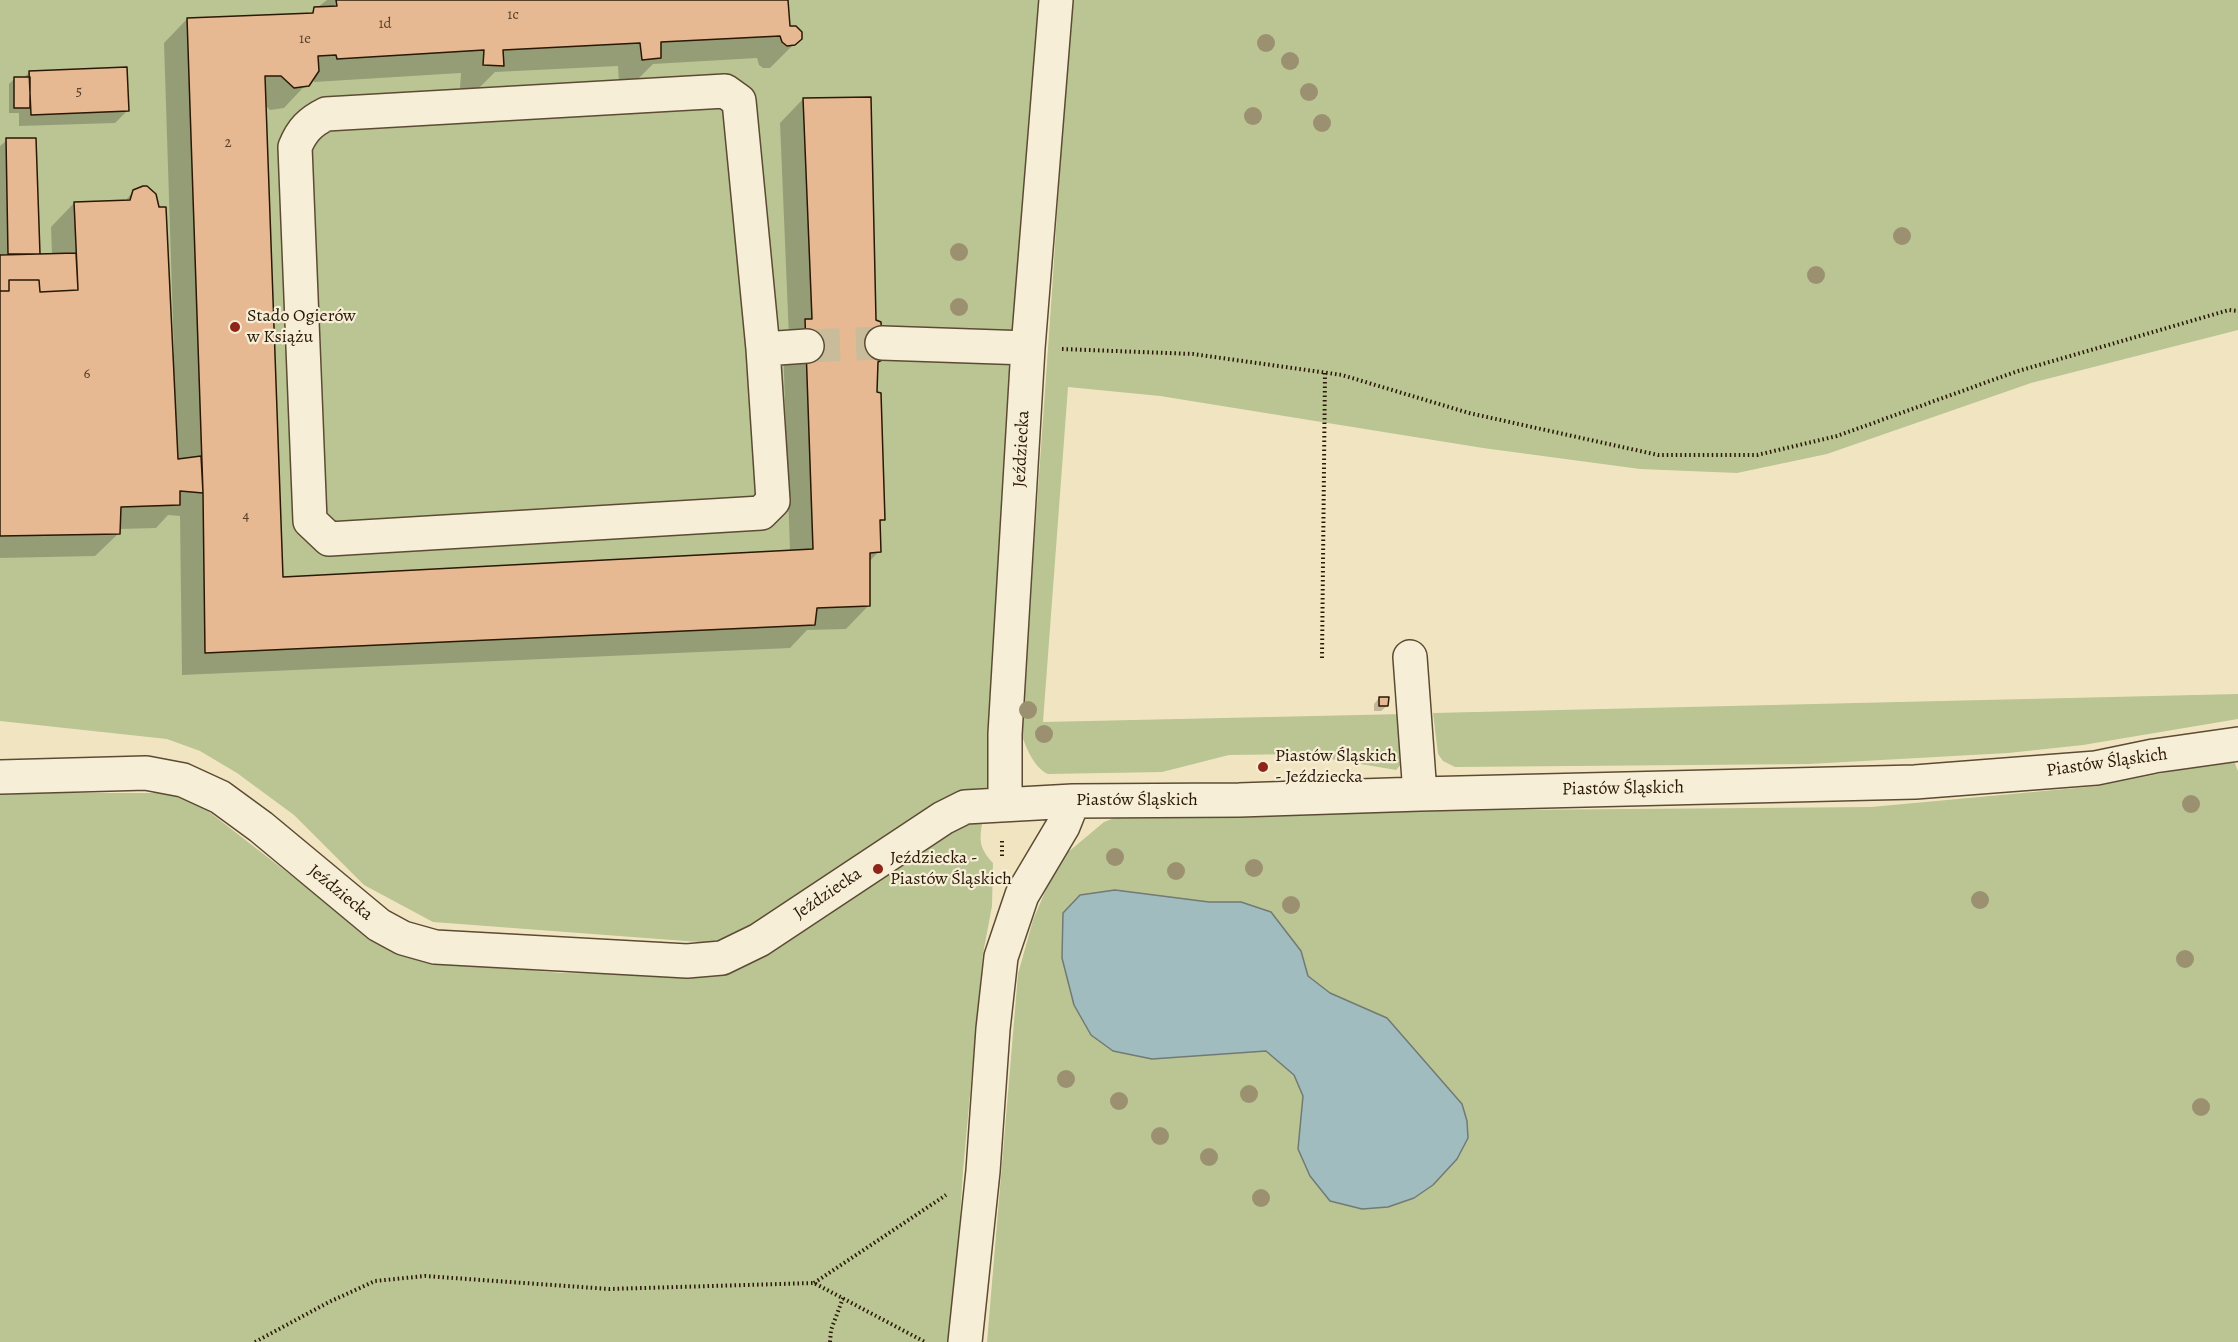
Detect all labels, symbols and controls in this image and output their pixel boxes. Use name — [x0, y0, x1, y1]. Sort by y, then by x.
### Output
house number: 1c — [507, 6, 519, 24]
house number: 1d — [378, 15, 392, 33]
house number: 1e — [299, 30, 311, 48]
house number: 5 — [76, 83, 82, 101]
house number: 2 — [224, 134, 232, 152]
place label: Stado Ogierów w Książu — [247, 306, 356, 348]
marker: Stado Ogierów w Książu — [228, 320, 242, 334]
house number: 6 — [84, 365, 90, 383]
street label: Jeździecka — [1009, 410, 1035, 488]
house number: 4 — [243, 507, 249, 525]
street label: Piastów Śląskich — [2045, 744, 2169, 782]
place label: Piastów Śląskich - Jeździecka — [1275, 746, 1397, 789]
marker: Piastów Śląskich - Jeździecka — [1256, 760, 1270, 774]
street label: Piastów Śląskich — [1562, 777, 1684, 801]
street label: Piastów Śląskich — [1076, 790, 1198, 812]
place label: Jeździecka - Piastów Śląskich — [890, 848, 1012, 890]
street label: Jeździecka — [303, 860, 377, 926]
marker: Jeździecka - Piastów Śląskich — [871, 862, 885, 876]
street label: Jeździecka — [790, 863, 866, 925]

